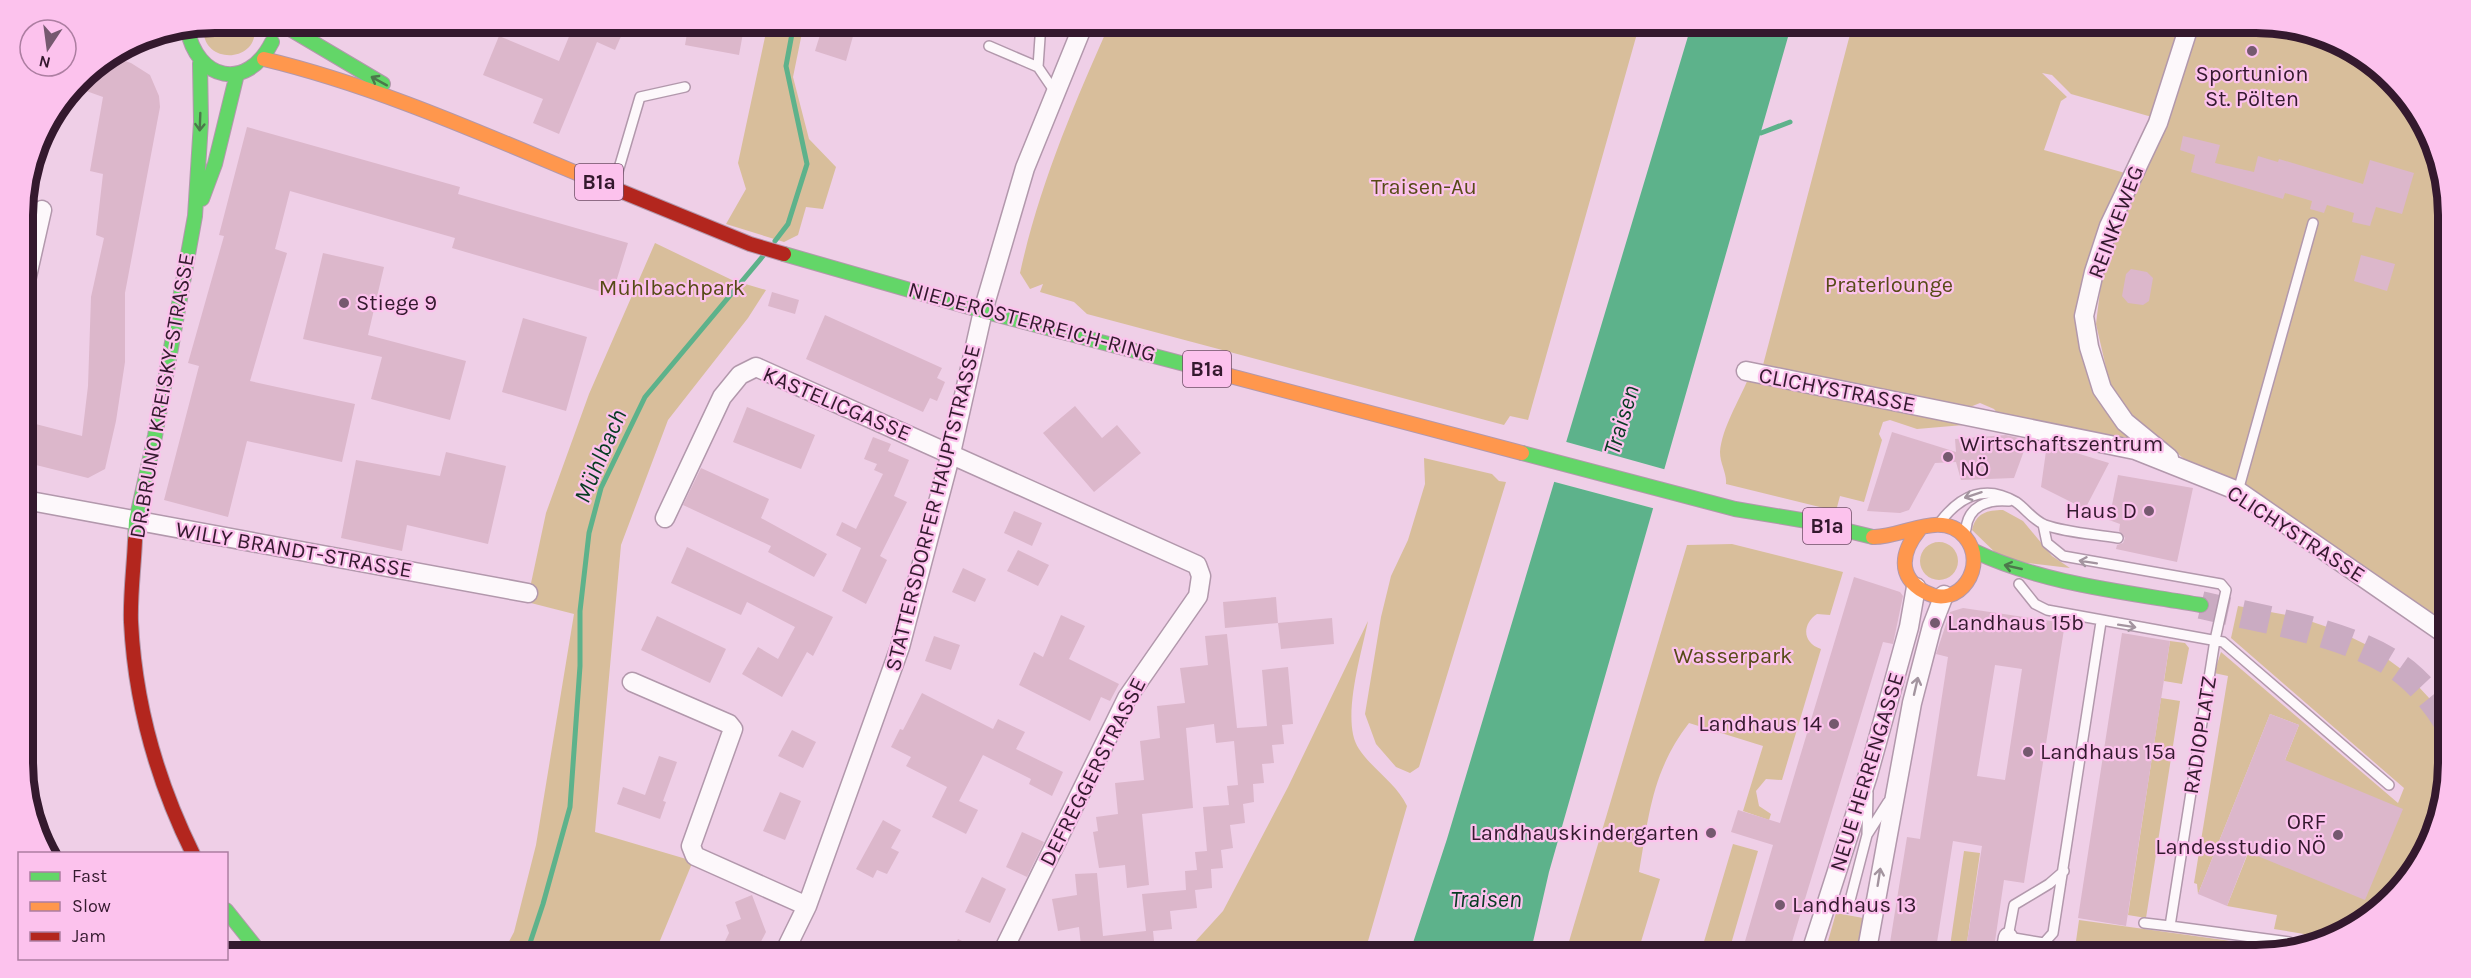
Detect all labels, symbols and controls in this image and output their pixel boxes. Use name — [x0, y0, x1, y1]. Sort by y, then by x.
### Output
north arrow — [18, 18, 78, 78]
marker: Sportunion St. Pölten — [2245, 44, 2259, 58]
text: N — [37, 52, 52, 73]
place label: Sportunion St. Pölten — [2196, 61, 2308, 112]
one-way arrow — [370, 75, 388, 86]
one-way arrow — [195, 111, 206, 131]
street label: REINKEWEG — [2083, 162, 2149, 282]
road number: B1a — [575, 164, 623, 200]
park label: Traisen-Au — [1371, 174, 1477, 200]
street label: DR.BRUNO KREISKY-STRASSE — [124, 251, 200, 541]
park label: Praterlounge — [1825, 272, 1953, 298]
park label: Mühlbachpark — [599, 275, 745, 301]
street label: NIEDERÖSTERREICH-RING — [905, 276, 1159, 368]
place label: Stiege 9 — [356, 290, 437, 316]
marker: Stiege 9 — [337, 296, 351, 310]
street label: STATTERSDORFER HAUPTSTRASSE — [880, 342, 986, 674]
road number: B1a — [1183, 351, 1231, 387]
street label: KASTELICGASSE — [759, 361, 915, 447]
street label: CLICHYSTRASSE — [1756, 362, 1918, 418]
water label: Traisen — [1597, 382, 1645, 458]
water label: Mühlbach — [568, 405, 632, 507]
place label: Wirtschaftszentrum NÖ — [1960, 431, 2163, 482]
marker: Wirtschaftszentrum NÖ — [1941, 450, 1955, 464]
street label: CLICHYSTRASSE — [2222, 480, 2370, 588]
one-way arrow — [1964, 491, 1983, 502]
place label: Haus D — [2066, 498, 2137, 524]
marker: Haus D — [2142, 504, 2156, 518]
road number: B1a — [1803, 508, 1851, 544]
street label: WILLY BRANDT-STRASSE — [174, 516, 414, 584]
one-way arrow — [2079, 557, 2099, 568]
one-way arrow — [2003, 561, 2022, 573]
place label: Landhaus 15b — [1947, 610, 2084, 636]
marker: Landhaus 15b — [1928, 616, 1942, 630]
one-way arrow — [2117, 620, 2137, 631]
park label: Wasserpark — [1674, 643, 1792, 669]
street label: NEUE HERRENGASSE — [1824, 669, 1910, 875]
street label: DEFREGGERSTRASSE — [1034, 674, 1152, 870]
street label: RADIOPLATZ — [2178, 674, 2222, 796]
one-way arrow — [1911, 676, 1923, 695]
place label: Landhaus 14 — [1698, 711, 1822, 737]
marker: Landhaus 14 — [1827, 717, 1841, 731]
place label: Landhaus 15a — [2040, 739, 2176, 765]
marker: Landhaus 15a — [2021, 745, 2035, 759]
place label: ORF Landesstudio NÖ — [2155, 809, 2326, 860]
place label: Landhauskindergarten — [1471, 820, 1699, 846]
marker: Landhauskindergarten — [1704, 826, 1718, 840]
marker: ORF Landesstudio NÖ — [2331, 828, 2345, 842]
legend — [18, 852, 228, 960]
text: Fast — [72, 865, 107, 887]
one-way arrow — [1873, 867, 1884, 887]
water label: Traisen — [1450, 885, 1522, 913]
place label: Landhaus 13 — [1792, 892, 1916, 918]
text: Slow — [72, 895, 111, 917]
marker: Landhaus 13 — [1773, 898, 1787, 912]
text: Jam — [72, 925, 106, 947]

